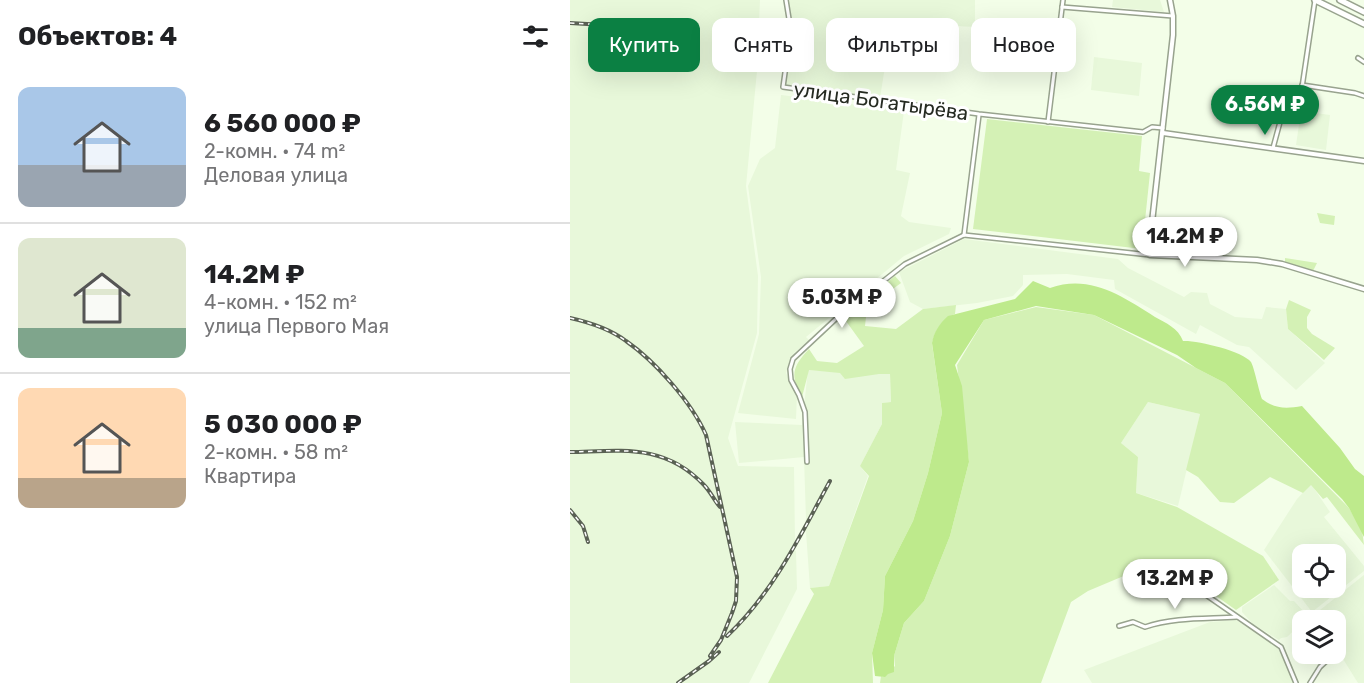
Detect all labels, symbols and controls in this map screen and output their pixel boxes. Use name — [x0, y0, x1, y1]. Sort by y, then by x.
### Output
chip: Купить — [588, 18, 700, 72]
chip: Снять — [712, 18, 814, 72]
chip: Фильтры — [826, 18, 959, 72]
chip: Новое — [971, 18, 1076, 72]
icon: filters — [519, 20, 552, 53]
text: Объектов: 4 — [18, 21, 177, 52]
street label: улица Богатырёва — [792, 77, 970, 125]
pin: 6.56M ₽ — [1210, 85, 1320, 136]
text: 6.56M ₽ — [1225, 92, 1305, 116]
text: 6 560 000 ₽ — [204, 108, 361, 139]
icon: home — [66, 111, 138, 183]
text: 2-комн. · 74 m² — [204, 139, 345, 163]
text: Деловая улица — [204, 163, 348, 187]
pin: 14.2M ₽ — [1130, 217, 1240, 268]
text: 14.2M ₽ — [1146, 224, 1224, 248]
text: 14.2M ₽ — [204, 259, 305, 290]
icon: home — [66, 262, 138, 334]
pin: 5.03M ₽ — [787, 278, 897, 329]
text: 5.03M ₽ — [802, 285, 882, 309]
text: 4-комн. · 152 m² — [204, 290, 357, 314]
text: улица Первого Мая — [204, 314, 389, 338]
text: 5 030 000 ₽ — [204, 409, 362, 440]
icon: home — [66, 412, 138, 484]
text: 2-комн. · 58 m² — [204, 440, 348, 464]
text: Квартира — [204, 464, 296, 488]
map controls — [1292, 544, 1346, 664]
button: locate — [1292, 544, 1346, 598]
pin: 13.2M ₽ — [1120, 559, 1230, 610]
text: 13.2M ₽ — [1136, 566, 1214, 590]
button: layers — [1292, 610, 1346, 664]

